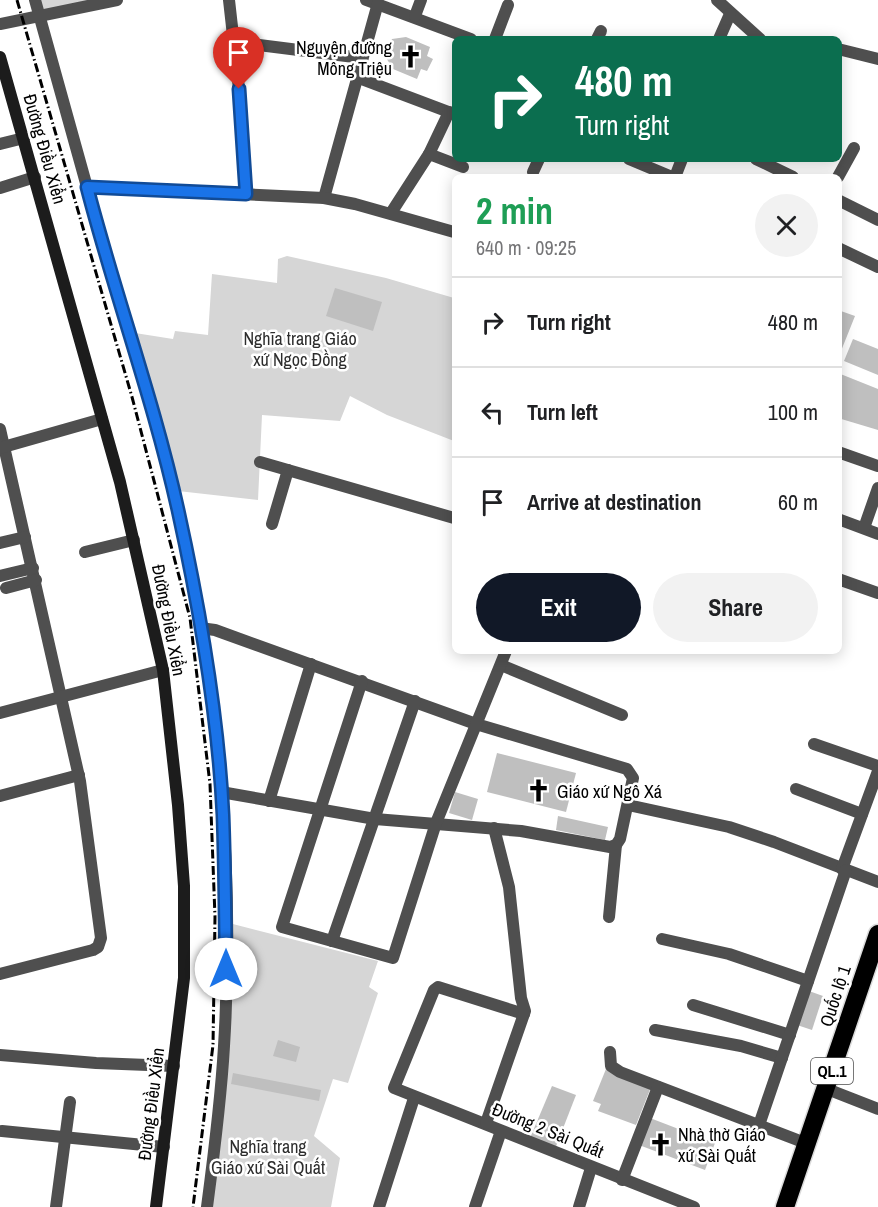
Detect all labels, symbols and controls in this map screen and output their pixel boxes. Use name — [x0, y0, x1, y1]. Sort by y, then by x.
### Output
pin — [213, 27, 264, 89]
place label: Nguyện đường Mông Triệu — [296, 35, 393, 81]
icon: arrive — [222, 36, 255, 69]
church icon: Nguyện đường Mông Triệu — [397, 44, 423, 70]
text: 480 m — [575, 53, 673, 109]
icon: right — [476, 60, 554, 138]
street label: Đường Điều Xiển — [17, 91, 73, 207]
text: Turn right — [575, 107, 669, 143]
text: 2 min — [476, 187, 553, 235]
button: close — [755, 194, 818, 257]
text: 640 m · 09:25 — [476, 234, 576, 261]
icon: right — [476, 306, 509, 339]
text: Turn right — [527, 307, 611, 337]
text: 480 m — [768, 307, 818, 337]
park label: Nghĩa trang Giáo xứ Ngọc Đồng — [243, 326, 357, 372]
icon: left — [476, 396, 509, 429]
text: Turn left — [527, 397, 598, 427]
text: 100 m — [768, 397, 818, 427]
icon: arrive — [476, 486, 509, 519]
text: Arrive at destination — [527, 487, 701, 517]
text: 60 m — [778, 487, 818, 517]
street label: Đường Điều Xiển — [146, 562, 192, 678]
button: Exit — [476, 573, 641, 642]
button: Share — [653, 573, 818, 642]
church icon: Giáo xứ Ngô Xá — [526, 778, 552, 804]
place label: Giáo xứ Ngô Xá — [557, 779, 662, 804]
position arrow — [194, 937, 258, 1001]
street label: Quốc lộ 1 — [813, 961, 857, 1030]
street label: Đường Điều Xiển — [132, 1046, 170, 1162]
road number: QL.1 — [811, 1058, 853, 1084]
street label: Đường 2 Sài Quất — [489, 1096, 607, 1164]
place label: Nhà thờ Giáo xứ Sài Quất — [678, 1122, 766, 1168]
church icon: Nhà thờ Giáo xứ Sài Quất — [647, 1131, 673, 1157]
park label: Nghĩa trang Giáo xứ Sài Quất — [211, 1134, 325, 1180]

